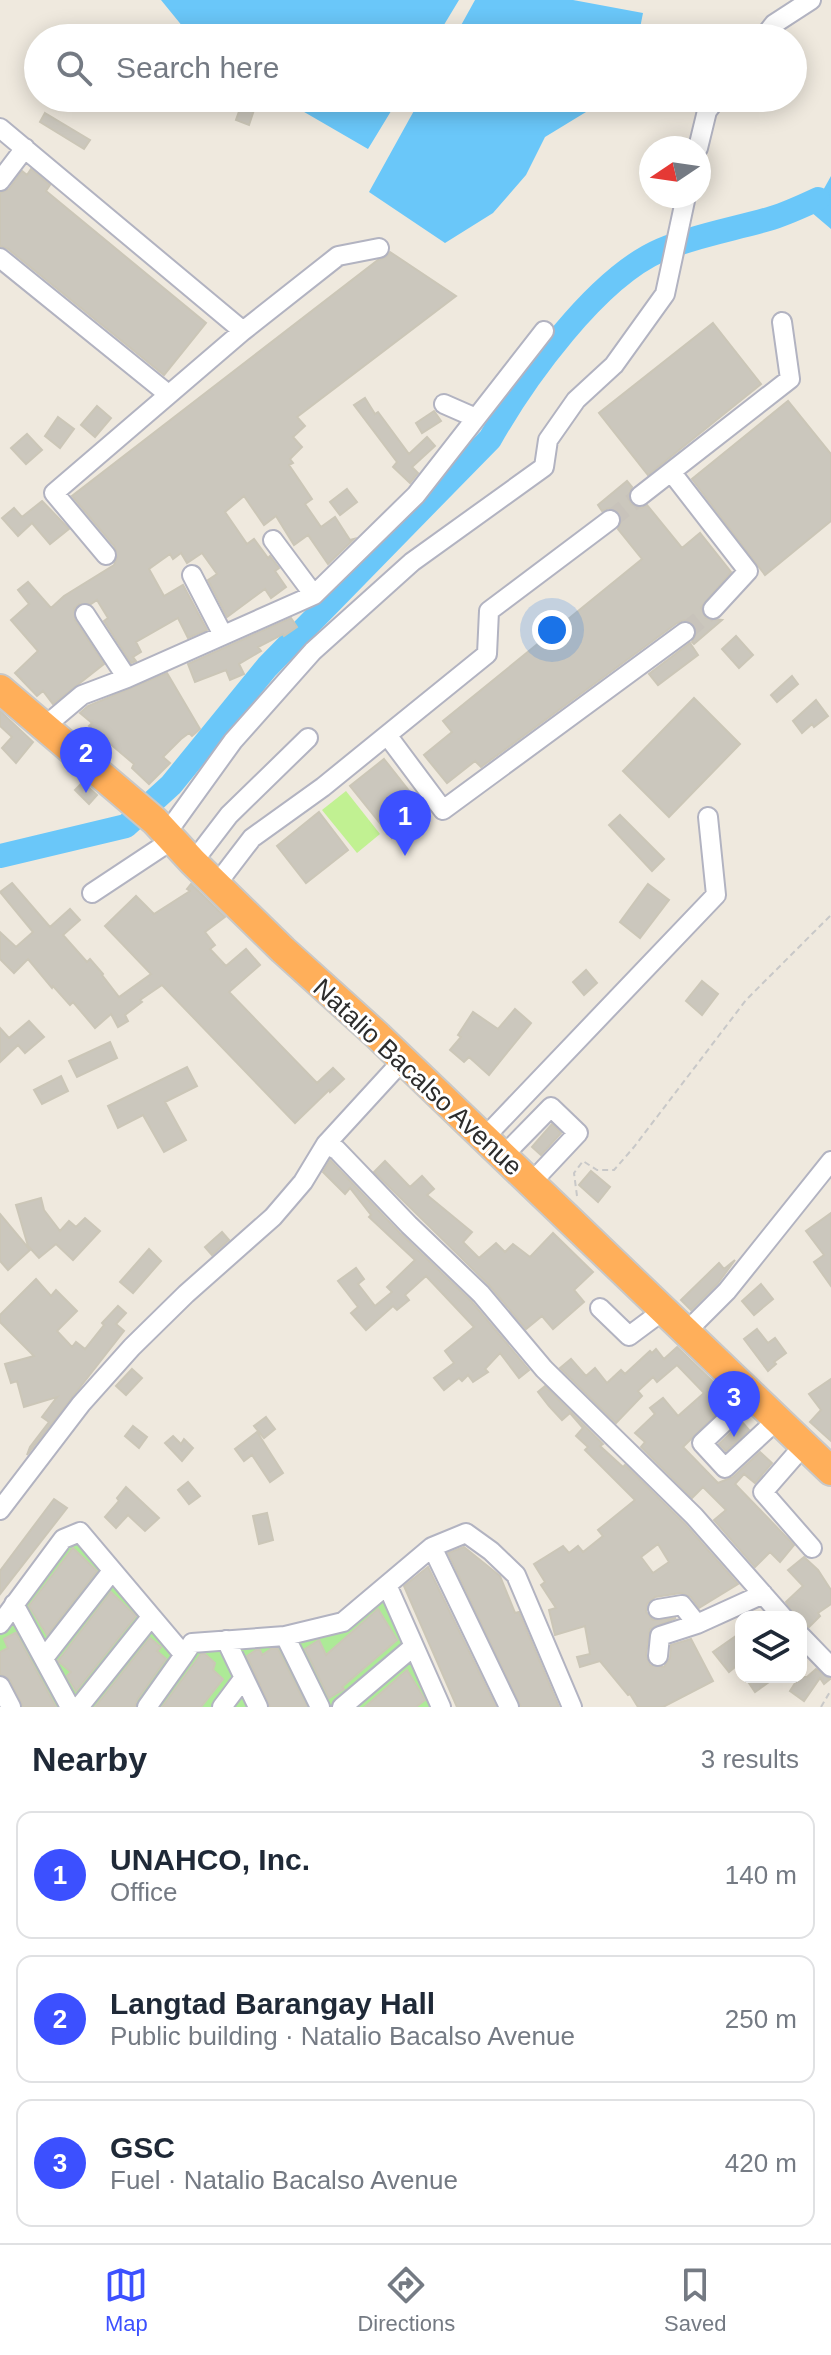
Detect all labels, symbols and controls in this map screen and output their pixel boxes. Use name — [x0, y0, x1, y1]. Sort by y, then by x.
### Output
search box — [24, 24, 807, 112]
icon: search — [52, 46, 96, 90]
text: Search here — [116, 51, 279, 84]
north arrow — [639, 136, 711, 208]
your location — [532, 610, 572, 650]
pin: 2 — [60, 727, 112, 793]
pin: 1 — [379, 790, 431, 856]
street label: Natalio Bacalso Avenue — [308, 973, 528, 1181]
pin: 3 — [708, 1371, 760, 1437]
map controls — [735, 1611, 807, 1683]
button: layers — [735, 1611, 807, 1683]
text: Nearby — [32, 1740, 147, 1778]
text: 3 results — [701, 1744, 799, 1774]
text: UNAHCO, Inc. — [110, 1843, 310, 1876]
text: 1 — [53, 1860, 67, 1890]
text: 140 m — [725, 1860, 797, 1890]
text: Office — [110, 1877, 177, 1907]
text: Langtad Barangay Hall — [110, 1987, 435, 2020]
text: 2 — [53, 2004, 67, 2034]
text: 250 m — [725, 2004, 797, 2034]
text: Public building · Natalio Bacalso Avenue — [110, 2021, 575, 2051]
text: GSC — [110, 2131, 175, 2164]
text: 3 — [53, 2148, 67, 2178]
text: 420 m — [725, 2148, 797, 2178]
text: Fuel · Natalio Bacalso Avenue — [110, 2165, 458, 2195]
tab: Map — [104, 2263, 148, 2337]
tab: Directions — [357, 2263, 455, 2337]
tab: Saved — [664, 2263, 727, 2337]

